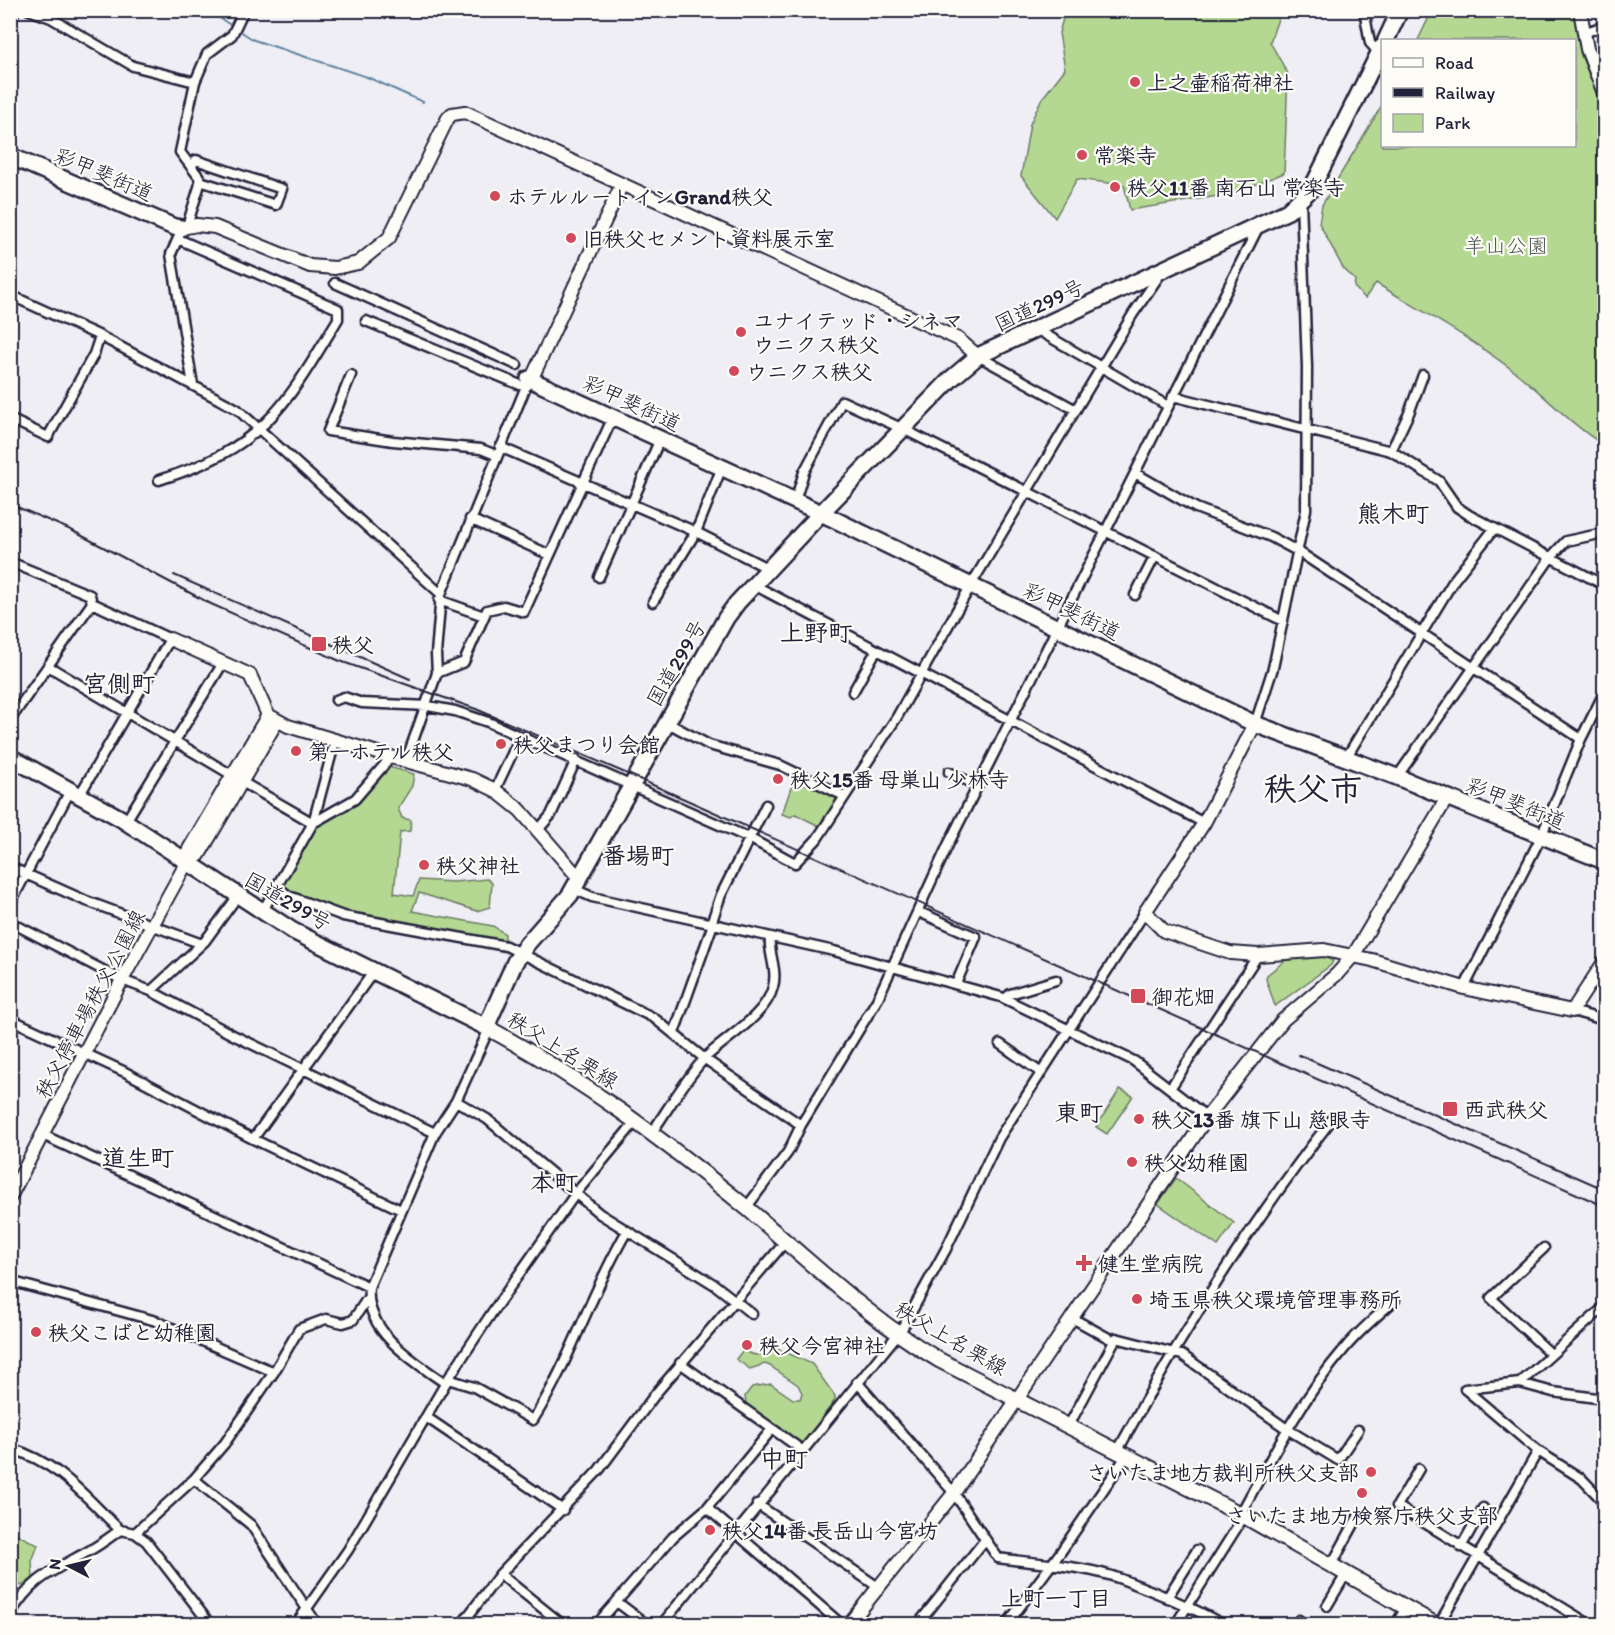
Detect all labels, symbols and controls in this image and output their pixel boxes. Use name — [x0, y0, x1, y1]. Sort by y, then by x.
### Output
legend — [1381, 39, 1576, 147]
text: Road — [1435, 52, 1474, 74]
place label: 上之壷稲荷神社 — [1147, 70, 1294, 95]
marker: 上之壷稲荷神社 — [1128, 75, 1142, 89]
text: Railway — [1435, 82, 1496, 104]
text: Park — [1435, 112, 1470, 134]
street label: 彩甲斐街道 — [51, 142, 157, 206]
place label: 常楽寺 — [1094, 143, 1157, 168]
marker: 常楽寺 — [1075, 148, 1089, 162]
place label: 秩父11番 南石山 常楽寺 — [1127, 175, 1345, 200]
marker: 秩父11番 南石山 常楽寺 — [1108, 180, 1122, 194]
place label: ホテルルートインGrand秩父 — [507, 184, 773, 209]
marker: ホテルルートインGrand秩父 — [488, 189, 502, 203]
place label: 旧秩父セメント資料展示室 — [583, 226, 835, 251]
marker: 旧秩父セメント資料展示室 — [564, 231, 578, 245]
park label: 羊山公園 — [1464, 233, 1548, 258]
street label: 国道299号 — [990, 273, 1088, 337]
place label: ユナイテッド・シネマ ウニクス秩父 — [753, 308, 963, 357]
marker: ユナイテッド・シネマ ウニクス秩父 — [734, 325, 748, 339]
place label: ウニクス秩父 — [746, 359, 872, 384]
marker: ウニクス秩父 — [727, 364, 741, 378]
street label: 彩甲斐街道 — [579, 369, 685, 437]
district label: 熊木町 — [1357, 499, 1429, 528]
street label: 彩甲斐街道 — [1019, 577, 1125, 645]
street label: 国道299号 — [641, 615, 711, 711]
district label: 上野町 — [780, 618, 852, 647]
place label: 秩父 — [332, 632, 374, 657]
marker: 秩父 — [310, 635, 328, 653]
district label: 宮側町 — [83, 669, 155, 698]
place label: 秩父まつり会館 — [513, 732, 660, 757]
marker: 秩父まつり会館 — [494, 737, 508, 751]
place label: 第一ホテル秩父 — [308, 739, 454, 764]
marker: 第一ホテル秩父 — [289, 744, 303, 758]
place label: 秩父15番 母巣山 少林寺 — [790, 767, 1009, 792]
district label: 秩父市 — [1264, 769, 1363, 808]
marker: 秩父15番 母巣山 少林寺 — [771, 772, 785, 786]
street label: 彩甲斐街道 — [1463, 772, 1569, 834]
district label: 番場町 — [602, 841, 674, 870]
place label: 秩父神社 — [436, 853, 520, 878]
marker: 秩父神社 — [417, 858, 431, 872]
street label: 国道299号 — [240, 866, 336, 936]
street label: 秩父停車場秩父公園線 — [30, 905, 150, 1103]
place label: 御花畑 — [1152, 984, 1215, 1009]
marker: 御花畑 — [1129, 987, 1147, 1005]
street label: 秩父上名栗線 — [503, 1006, 623, 1094]
place label: 西武秩父 — [1464, 1097, 1548, 1122]
district label: 東町 — [1055, 1098, 1103, 1127]
marker: 西武秩父 — [1441, 1100, 1459, 1118]
place label: 秩父13番 旗下山 慈眼寺 — [1151, 1107, 1371, 1132]
marker: 秩父13番 旗下山 慈眼寺 — [1132, 1112, 1146, 1126]
district label: 道生町 — [102, 1143, 174, 1172]
place label: 秩父幼稚園 — [1144, 1150, 1249, 1175]
marker: 秩父幼稚園 — [1125, 1155, 1139, 1169]
district label: 本町 — [530, 1168, 578, 1197]
place label: 健生堂病院 — [1098, 1251, 1203, 1276]
marker: 健生堂病院 — [1075, 1254, 1093, 1272]
place label: 埼玉県秩父環境管理事務所 — [1149, 1287, 1401, 1312]
marker: 埼玉県秩父環境管理事務所 — [1130, 1292, 1144, 1306]
street label: 秩父上名栗線 — [890, 1296, 1012, 1380]
place label: 秩父こばと幼稚園 — [48, 1320, 216, 1345]
marker: 秩父こばと幼稚園 — [29, 1325, 43, 1339]
place label: 秩父今宮神社 — [759, 1333, 885, 1358]
marker: 秩父今宮神社 — [740, 1338, 754, 1352]
district label: 中町 — [760, 1444, 808, 1473]
place label: さいたま地方裁判所秩父支部 — [1086, 1460, 1359, 1485]
marker: さいたま地方裁判所秩父支部 — [1364, 1465, 1378, 1479]
marker: さいたま地方検察庁秩父支部 — [1355, 1486, 1369, 1500]
place label: さいたま地方検察庁秩父支部 — [1226, 1503, 1498, 1528]
place label: 秩父14番 長岳山今宮坊 — [722, 1518, 938, 1543]
marker: 秩父14番 長岳山今宮坊 — [703, 1523, 717, 1537]
north arrow — [39, 1536, 99, 1596]
text: N — [45, 1558, 65, 1571]
district label: 上町一丁目 — [1001, 1585, 1111, 1612]

